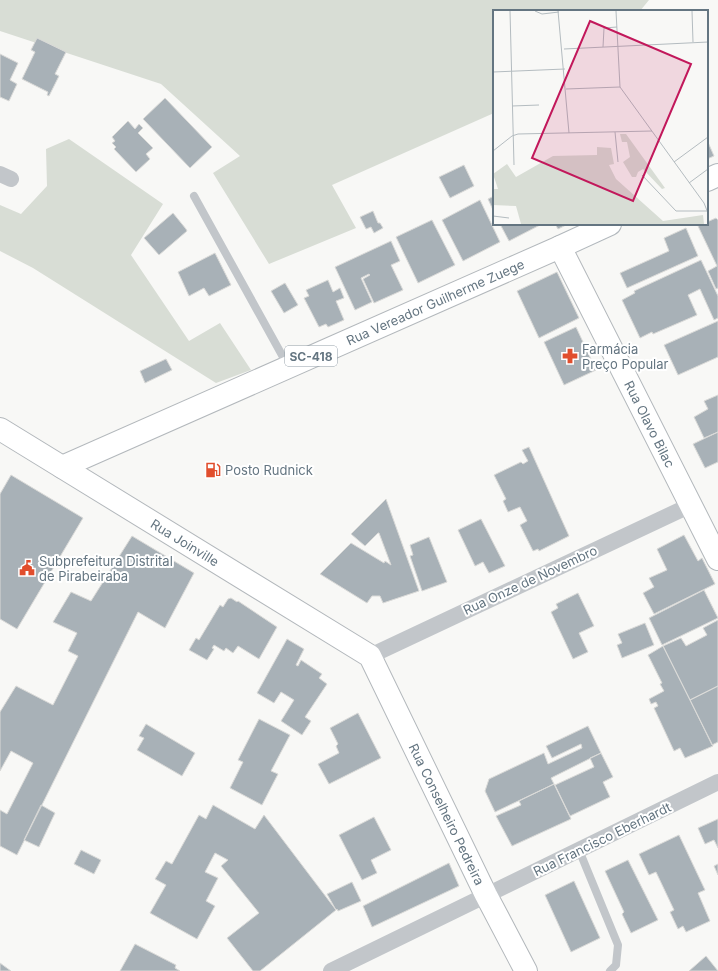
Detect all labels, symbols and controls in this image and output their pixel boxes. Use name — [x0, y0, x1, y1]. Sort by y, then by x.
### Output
inset map — [493, 10, 708, 225]
street label: Rua Vereador Guilherme Zuege — [344, 256, 527, 348]
place label: Farmácia Preço Popular — [582, 341, 669, 372]
road number: SC-418 — [285, 346, 337, 366]
pharmacy icon: Farmácia Preço Popular — [561, 347, 579, 365]
street label: Rua Olavo Bilac — [621, 378, 678, 470]
fuel station icon: Posto Rudnick — [204, 461, 222, 479]
place label: Posto Rudnick — [225, 462, 313, 478]
street label: Rua Joinville — [148, 515, 222, 570]
street label: Rua Onze de Novembro — [461, 542, 600, 618]
place label: Subprefeitura Distrital de Pirabeiraba — [39, 553, 173, 584]
public building icon: Subprefeitura Distrital de Pirabeiraba — [18, 559, 36, 577]
street label: Rua Conselheiro Pedreira — [406, 741, 488, 888]
street label: Rua Francisco Eberhardt — [531, 799, 673, 879]

